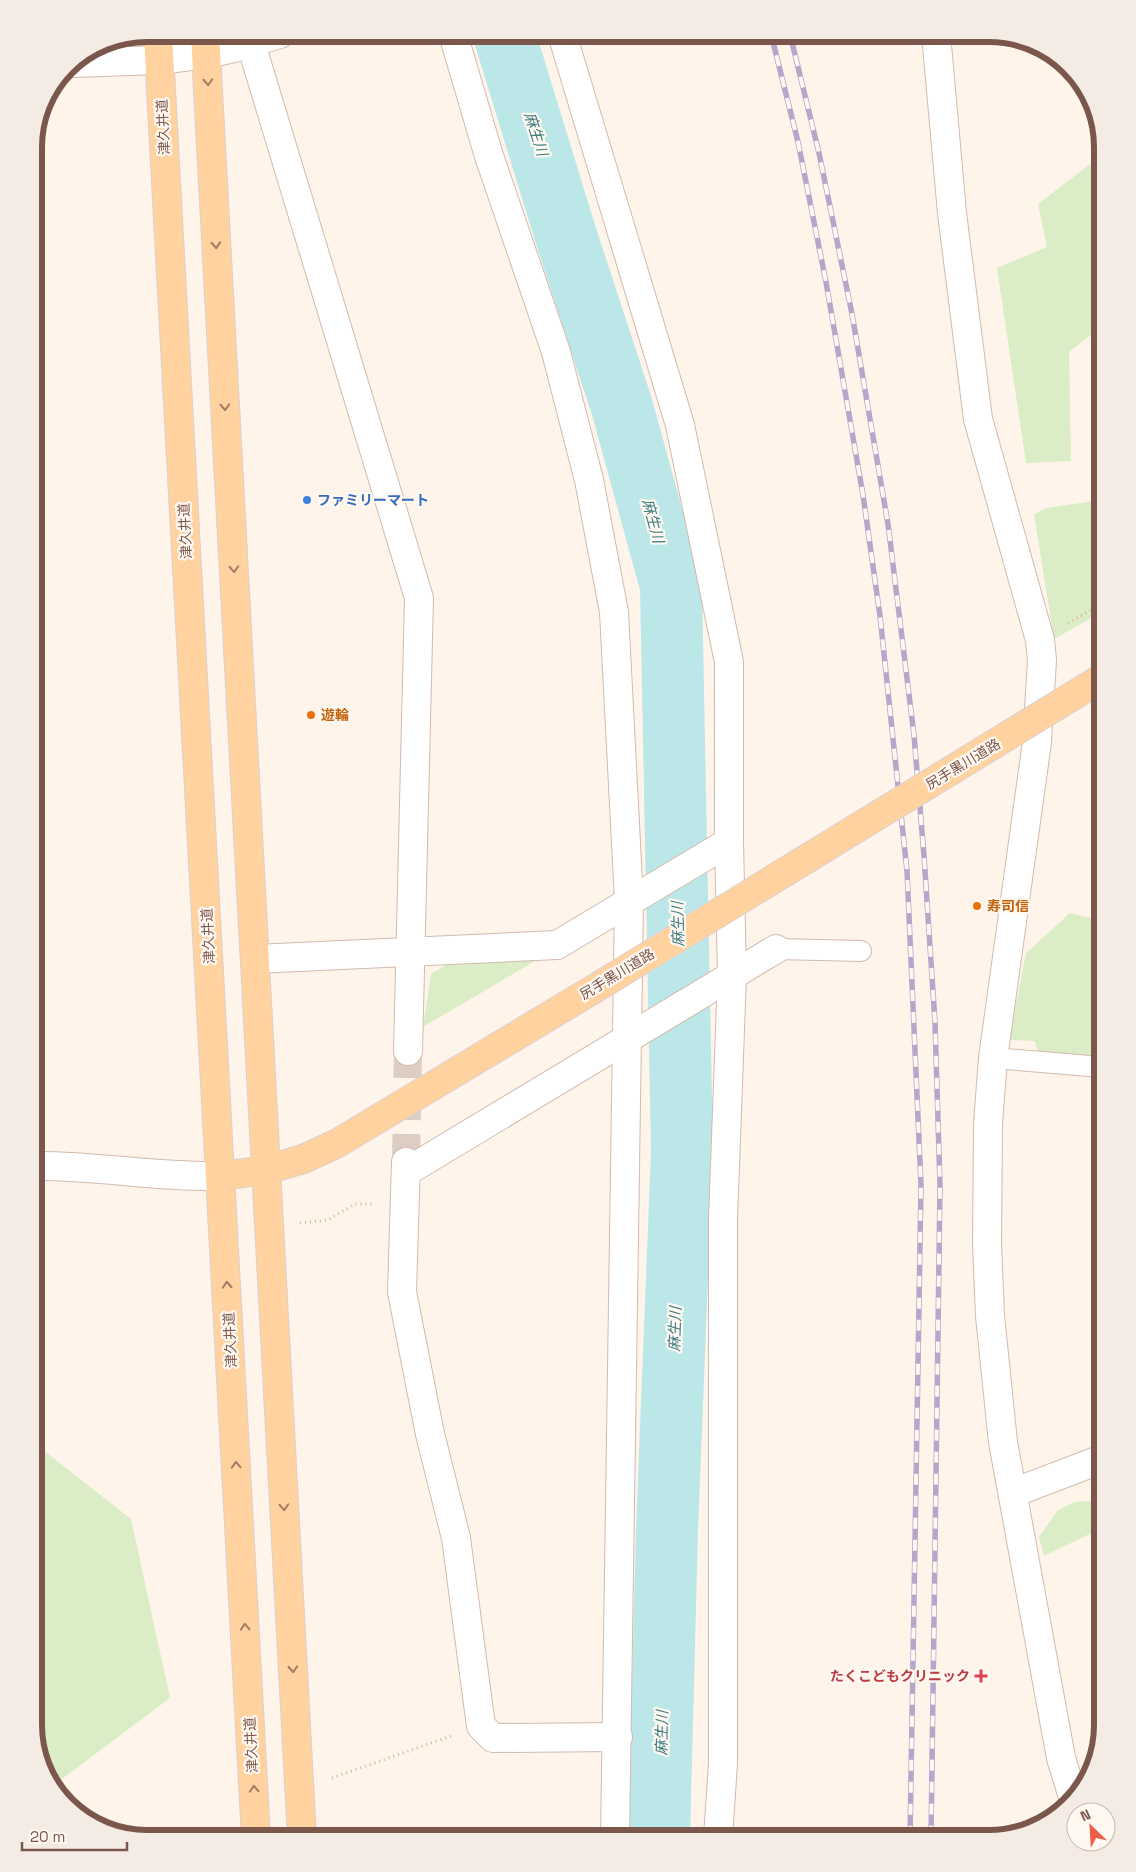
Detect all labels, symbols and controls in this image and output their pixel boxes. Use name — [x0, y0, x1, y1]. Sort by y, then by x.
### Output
one-way arrow — [202, 79, 213, 87]
street label: 津久井道 — [153, 99, 173, 155]
water label: 麻生川 — [520, 110, 553, 160]
one-way arrow — [211, 241, 222, 249]
one-way arrow — [219, 403, 230, 411]
place label: ファミリーマート — [317, 491, 429, 509]
marker: ファミリーマート — [301, 494, 313, 506]
water label: 麻生川 — [638, 497, 669, 547]
street label: 津久井道 — [175, 503, 195, 559]
one-way arrow — [228, 566, 239, 574]
place label: 遊輪 — [321, 706, 349, 724]
marker: 遊輪 — [305, 709, 317, 721]
street label: 尻手黒川道路 — [922, 735, 1004, 793]
place label: 寿司信 — [987, 897, 1029, 915]
water label: 麻生川 — [668, 899, 687, 947]
marker: 寿司信 — [971, 900, 983, 912]
street label: 津久井道 — [198, 908, 218, 964]
street label: 尻手黒川道路 — [576, 945, 658, 1003]
one-way arrow — [221, 1281, 232, 1289]
water label: 麻生川 — [664, 1304, 685, 1352]
street label: 津久井道 — [220, 1312, 240, 1368]
one-way arrow — [231, 1461, 242, 1469]
one-way arrow — [279, 1504, 289, 1511]
one-way arrow — [240, 1623, 251, 1631]
one-way arrow — [287, 1666, 298, 1674]
place label: たくこどもクリニック — [830, 1667, 970, 1685]
marker: たくこどもクリニック — [974, 1669, 988, 1683]
water label: 麻生川 — [652, 1708, 671, 1756]
street label: 津久井道 — [241, 1717, 261, 1773]
one-way arrow — [248, 1785, 259, 1793]
north arrow — [1066, 1802, 1116, 1852]
text: N — [1077, 1805, 1094, 1825]
scale bar — [22, 1820, 128, 1852]
text: 20 m — [30, 1827, 65, 1846]

